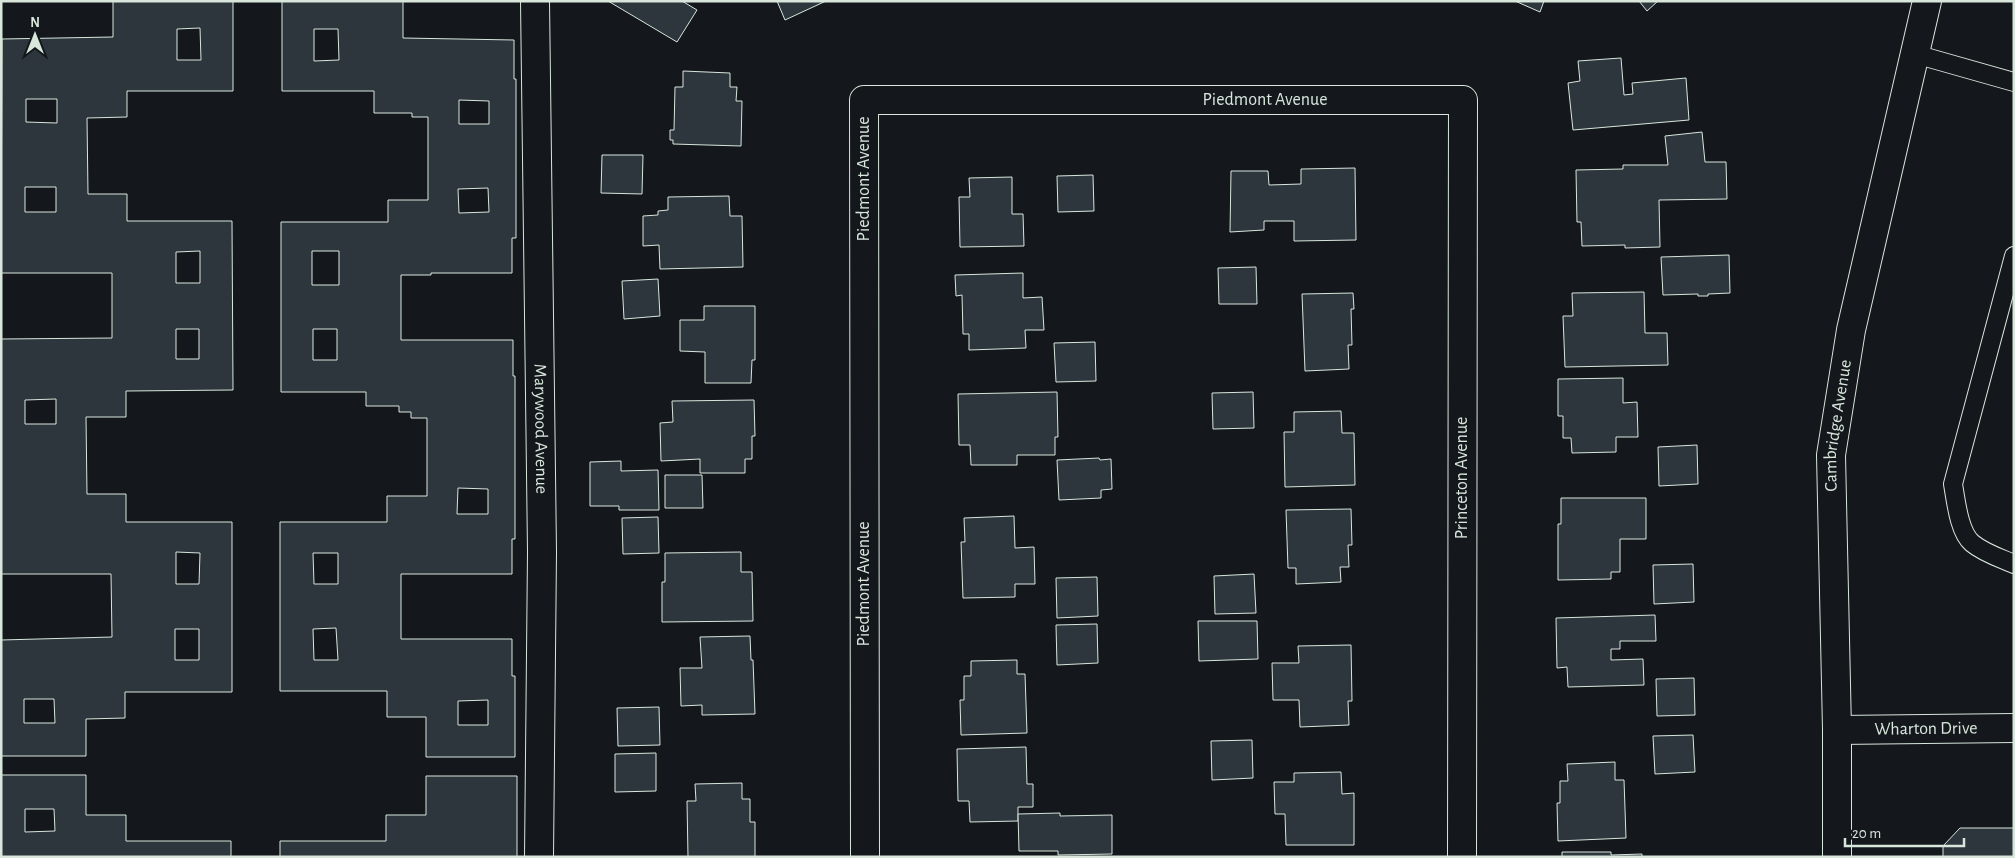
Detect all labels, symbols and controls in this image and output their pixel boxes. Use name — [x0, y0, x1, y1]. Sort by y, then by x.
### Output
north arrow — [10, 10, 60, 60]
text: N — [30, 16, 40, 30]
street label: Piedmont Avenue — [1202, 91, 1328, 109]
street label: Piedmont Avenue — [855, 117, 873, 241]
street label: Cambridge Avenue — [1822, 358, 1855, 492]
street label: Marywood Avenue — [531, 364, 550, 494]
street label: Princeton Avenue — [1453, 417, 1471, 539]
street label: Piedmont Avenue — [855, 522, 873, 646]
street label: Wharton Drive — [1874, 719, 1978, 739]
scale bar — [1845, 816, 1964, 848]
text: 20 m — [1852, 826, 1881, 841]

